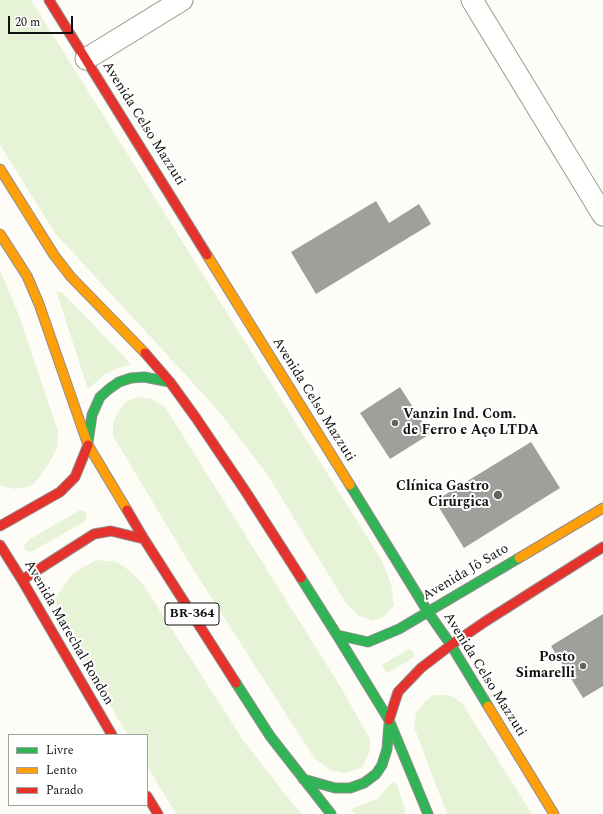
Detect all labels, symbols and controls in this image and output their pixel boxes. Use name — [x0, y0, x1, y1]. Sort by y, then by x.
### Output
scale bar — [10, 8, 75, 34]
text: 20 m — [15, 13, 40, 32]
street label: Avenida Celso Mazzuti — [98, 59, 188, 189]
street label: Avenida Celso Mazzuti — [268, 335, 358, 465]
place label: Vanzin Ind. Com. de Ferro e Aço LTDA — [403, 407, 539, 440]
marker: Vanzin Ind. Com. de Ferro e Aço LTDA — [390, 418, 400, 428]
place label: Clínica Gastro Cirúrgica — [396, 479, 489, 512]
marker: Clínica Gastro Cirúrgica — [492, 489, 504, 501]
street label: Avenida Jô Sato — [420, 541, 512, 605]
street label: Avenida Marechal Rondon — [20, 558, 116, 708]
road number: BR-364 — [165, 603, 219, 625]
street label: Avenida Celso Mazzuti — [439, 610, 529, 740]
place label: Posto Simarelli — [516, 650, 575, 682]
marker: Posto Simarelli — [578, 661, 588, 671]
legend — [8, 734, 148, 806]
text: Livre — [46, 741, 74, 760]
text: Lento — [46, 761, 77, 780]
text: Parado — [46, 781, 83, 800]

